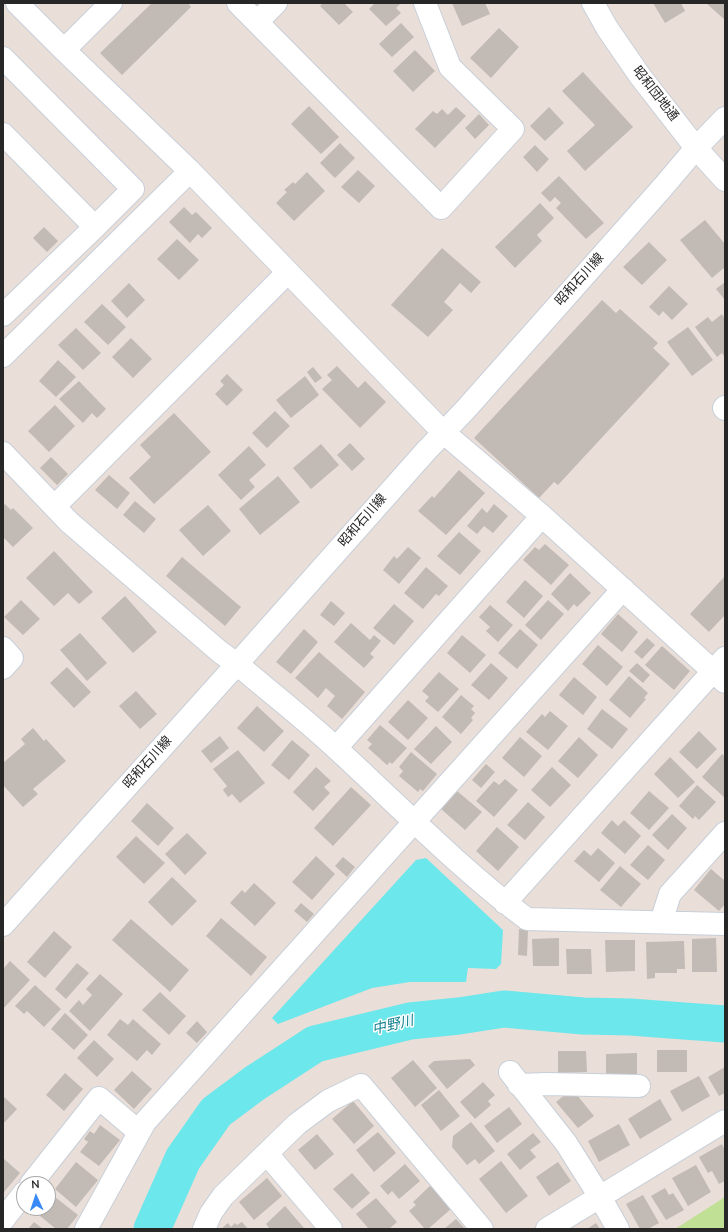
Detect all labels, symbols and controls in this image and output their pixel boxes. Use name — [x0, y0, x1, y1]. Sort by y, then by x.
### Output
street label: 昭和団地通 — [629, 64, 681, 124]
street label: 昭和石川線 — [552, 251, 608, 309]
street label: 昭和石川線 — [336, 491, 390, 551]
street label: 昭和石川線 — [120, 734, 176, 792]
water label: 中野川 — [371, 1013, 415, 1039]
north arrow — [16, 1176, 56, 1216]
text: N — [31, 1177, 40, 1192]

